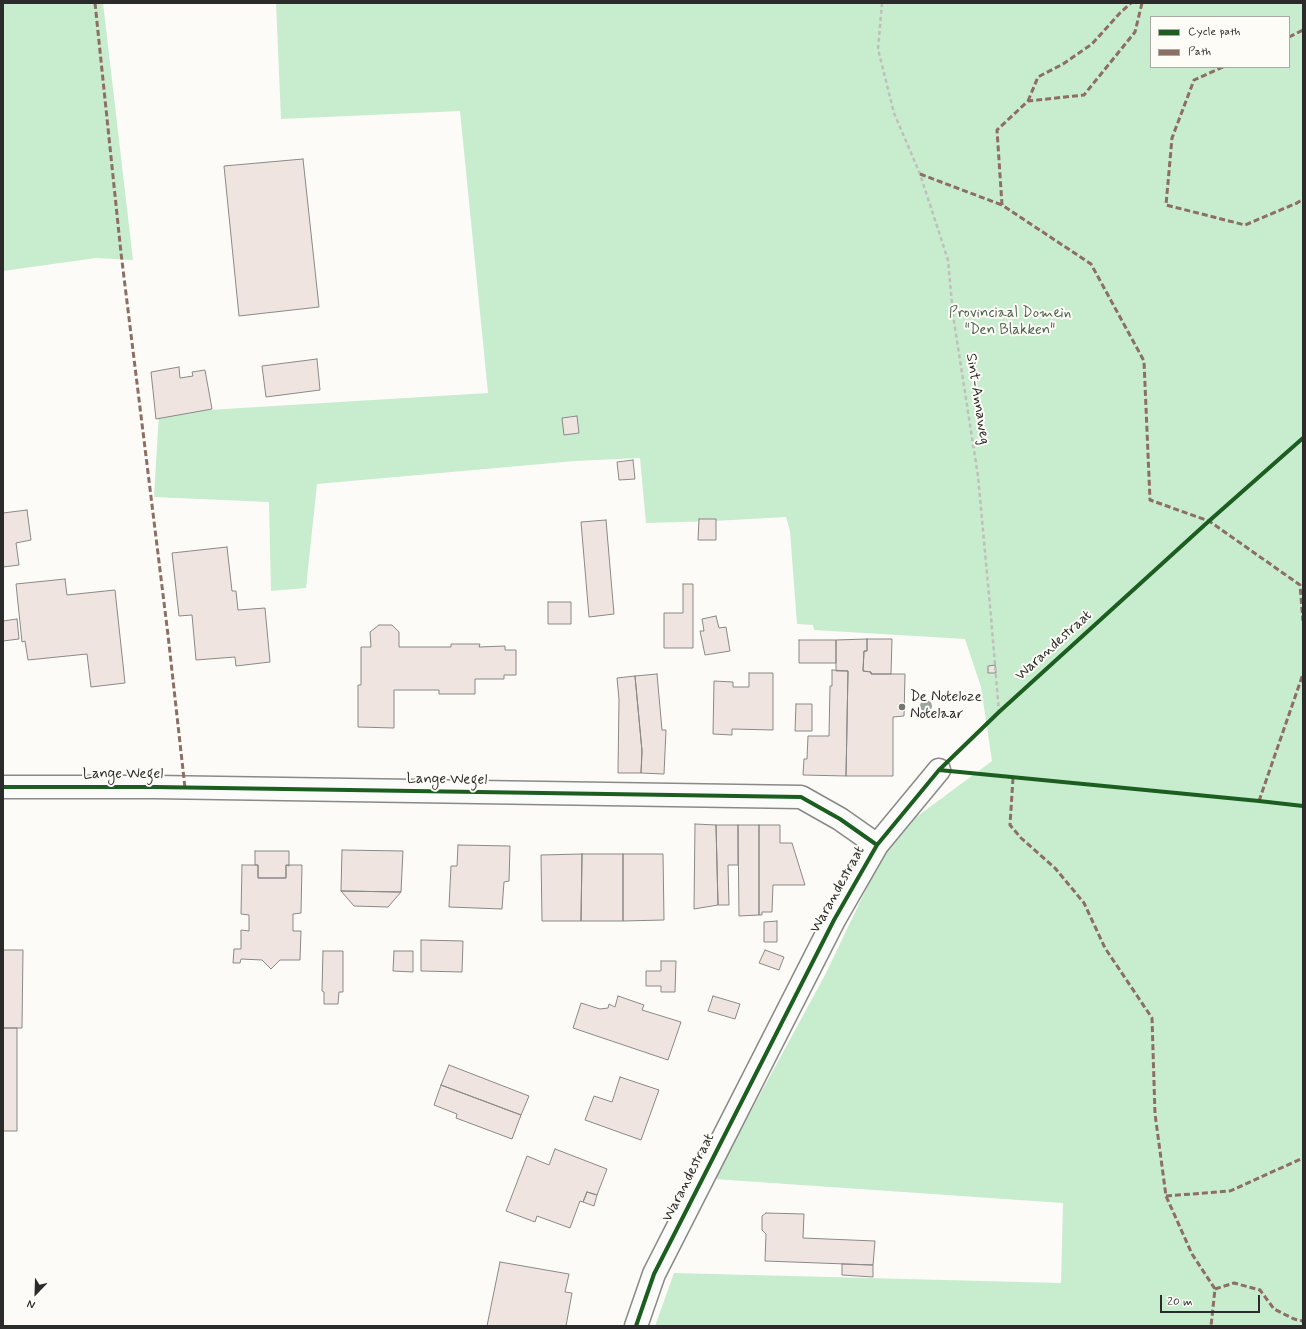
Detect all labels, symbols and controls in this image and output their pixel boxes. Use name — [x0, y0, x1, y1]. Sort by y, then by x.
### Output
legend — [1150, 16, 1290, 68]
text: Cycle path — [1188, 24, 1240, 40]
text: Path — [1188, 44, 1211, 60]
park label: Provinciaal Domein "Den Blakken" — [949, 305, 1071, 340]
street label: Sint-Annaweg — [961, 352, 993, 446]
street label: Warandestraat — [1012, 607, 1096, 685]
place label: De Noteloze Notelaar — [910, 689, 982, 724]
marker: De Noteloze Notelaar — [897, 702, 907, 712]
street label: Lange Wegel — [83, 766, 163, 784]
street label: Lange Wegel — [407, 770, 487, 790]
street label: Warandestraat — [807, 843, 869, 937]
street label: Warandestraat — [659, 1131, 719, 1225]
north arrow — [16, 1273, 56, 1313]
scale bar — [1162, 1287, 1262, 1313]
text: 20 m — [1167, 1294, 1193, 1310]
text: N — [25, 1296, 37, 1312]

